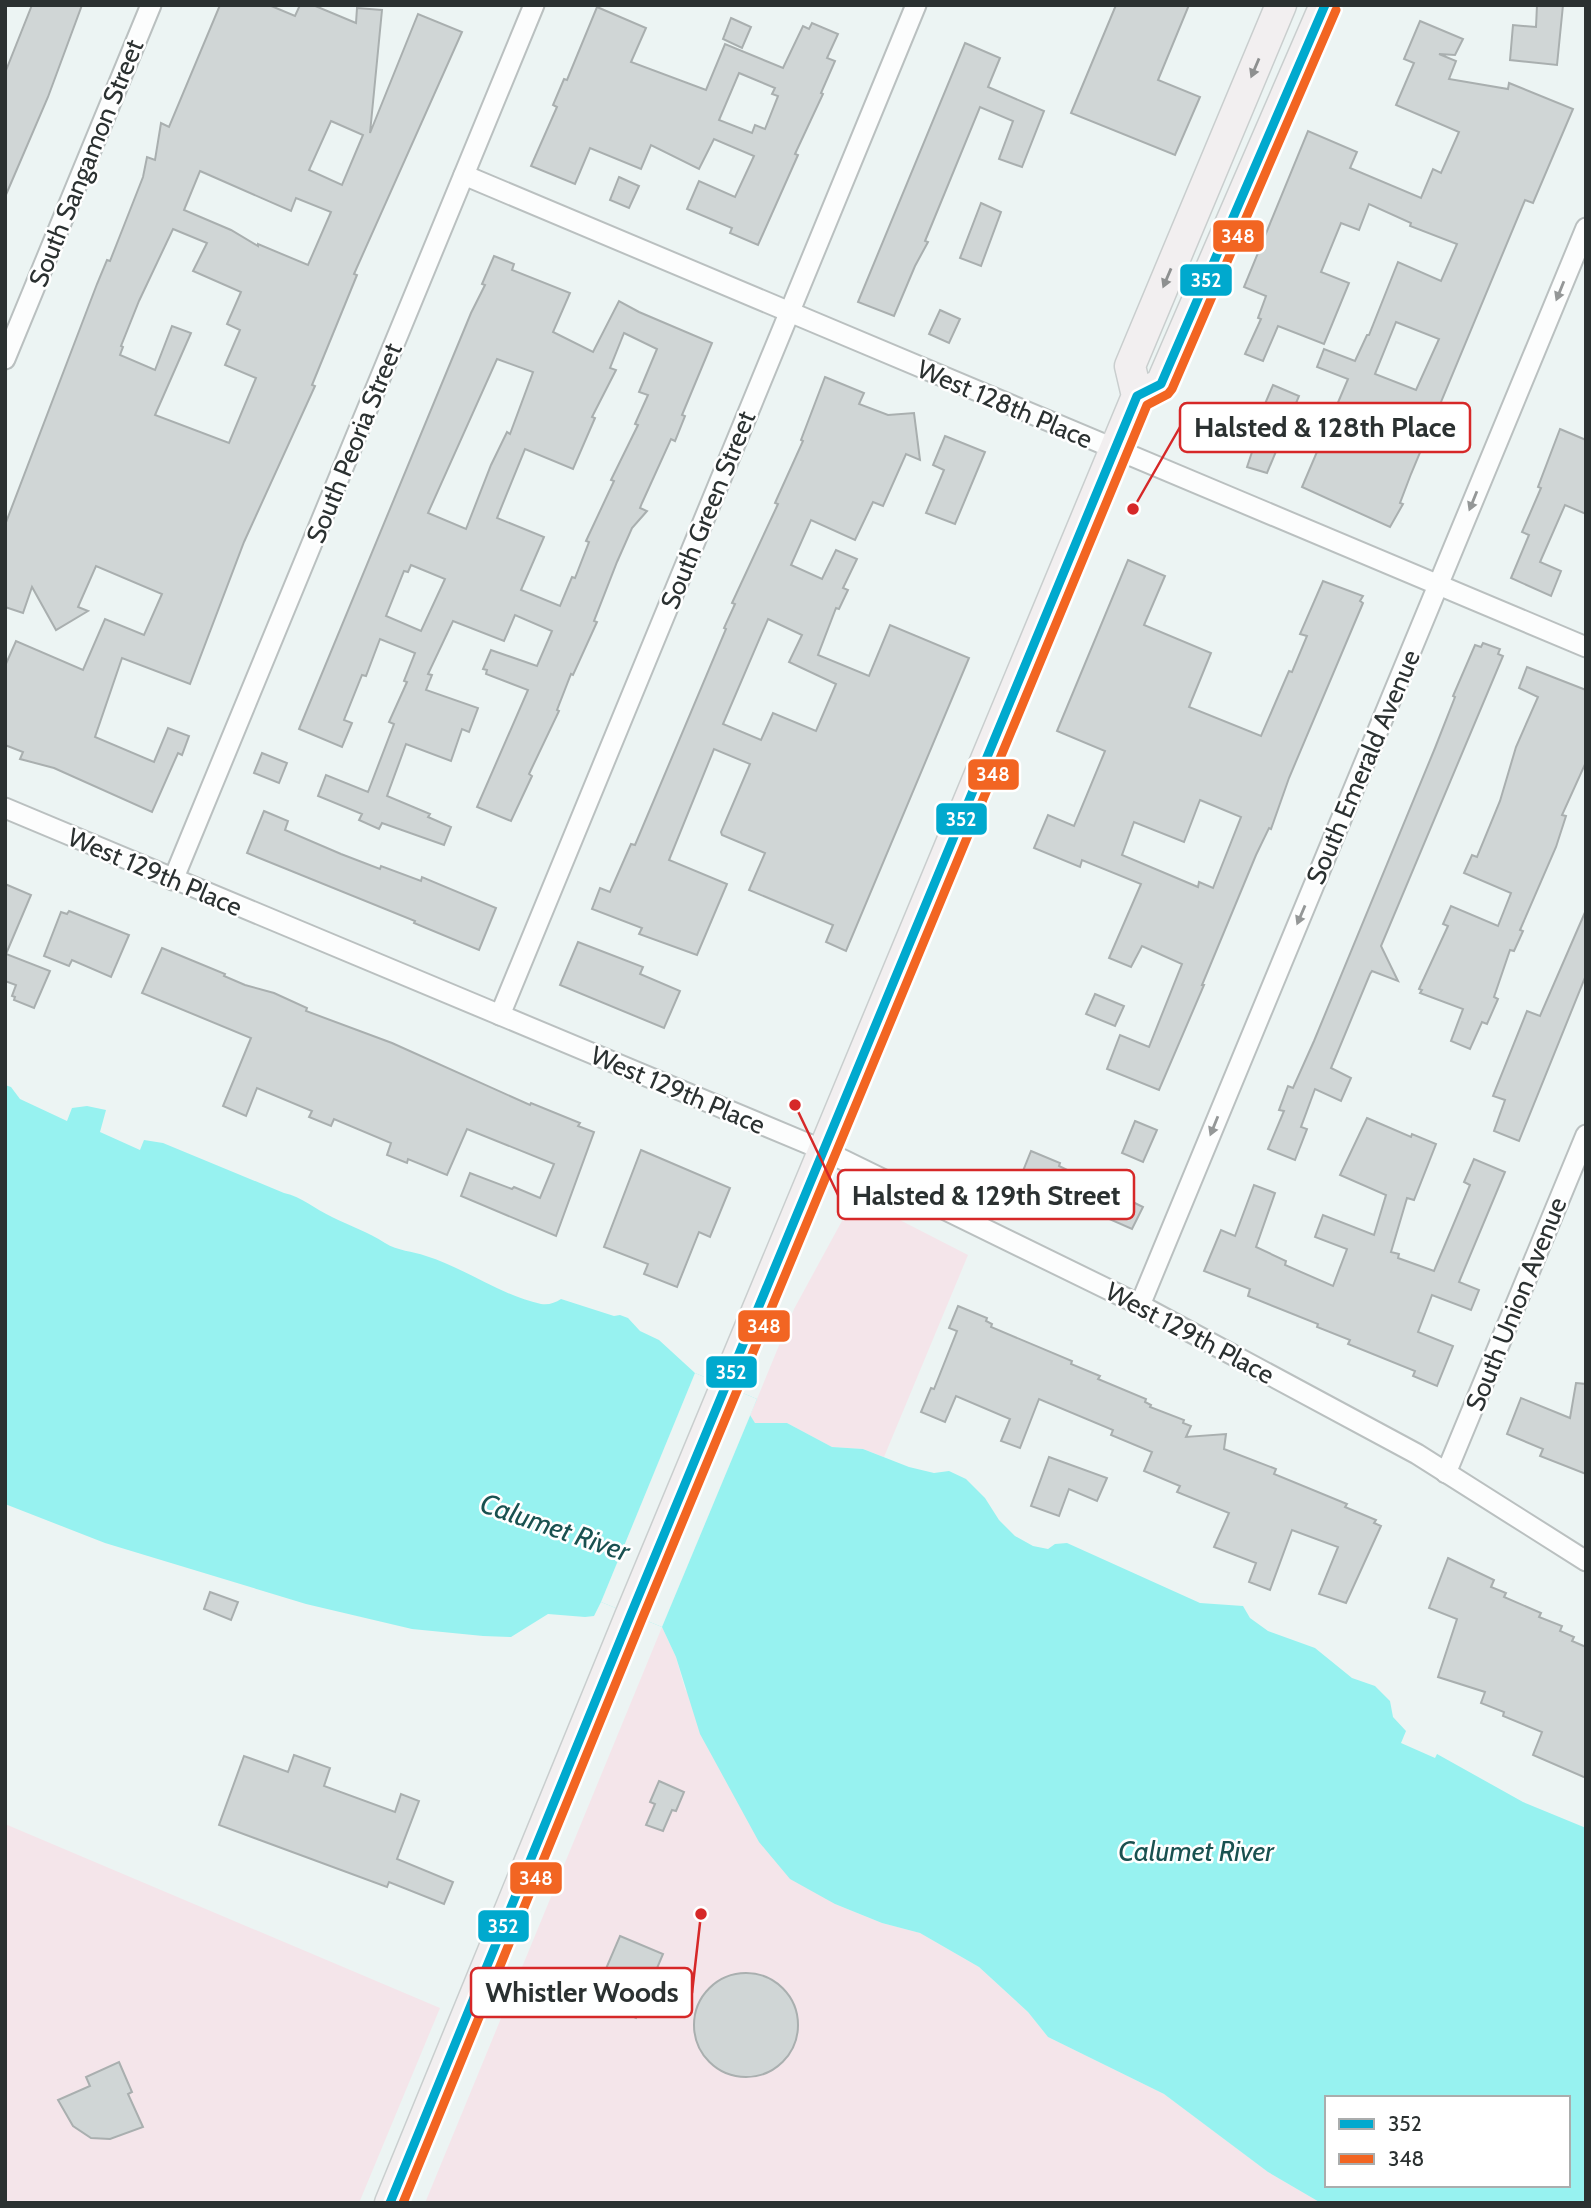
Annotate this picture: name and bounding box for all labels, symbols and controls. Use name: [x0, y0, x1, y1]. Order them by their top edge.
street label: South Sangamon Street: [22, 35, 150, 291]
one-way arrow: [1249, 58, 1260, 79]
line badge: 348: [1212, 219, 1265, 253]
text: 348: [1221, 225, 1255, 248]
line badge: 352: [1179, 263, 1233, 297]
one-way arrow: [1161, 268, 1173, 288]
text: 352: [1191, 269, 1221, 292]
one-way arrow: [1554, 281, 1565, 302]
street label: South Peoria Street: [299, 338, 409, 548]
street label: West 128th Place: [913, 353, 1097, 455]
callout: Halsted & 128th Place: [1180, 403, 1470, 452]
street label: South Green Street: [654, 406, 762, 614]
text: Halsted & 128th Place: [1194, 410, 1456, 444]
one-way arrow: [1467, 491, 1478, 512]
street label: South Emerald Avenue: [1299, 645, 1427, 889]
line badge: 348: [967, 758, 1020, 791]
text: 348: [976, 763, 1010, 786]
line badge: 352: [935, 802, 988, 836]
text: 352: [946, 808, 976, 831]
street label: West 129th Place: [63, 821, 247, 923]
one-way arrow: [1296, 905, 1307, 926]
street label: West 129th Place: [586, 1039, 770, 1141]
one-way arrow: [1208, 1115, 1219, 1136]
callout: Halsted & 129th Street: [838, 1170, 1134, 1219]
text: Halsted & 129th Street: [852, 1178, 1120, 1212]
street label: South Union Avenue: [1459, 1193, 1573, 1415]
street label: West 129th Place: [1100, 1275, 1280, 1391]
line badge: 348: [737, 1309, 791, 1343]
text: 348: [747, 1315, 781, 1338]
line badge: 352: [705, 1355, 758, 1389]
text: 352: [716, 1361, 746, 1384]
water label: Calumet River: [476, 1486, 635, 1569]
water label: Calumet River: [1118, 1834, 1275, 1868]
line badge: 348: [509, 1861, 563, 1895]
text: 348: [519, 1867, 553, 1890]
line badge: 352: [477, 1909, 530, 1943]
text: 352: [488, 1915, 518, 1938]
callout: Whistler Woods: [471, 1968, 692, 2017]
text: Whistler Woods: [485, 1975, 679, 2009]
legend: [1325, 2096, 1570, 2187]
text: 352: [1388, 2111, 1422, 2136]
text: 348: [1388, 2146, 1424, 2171]

